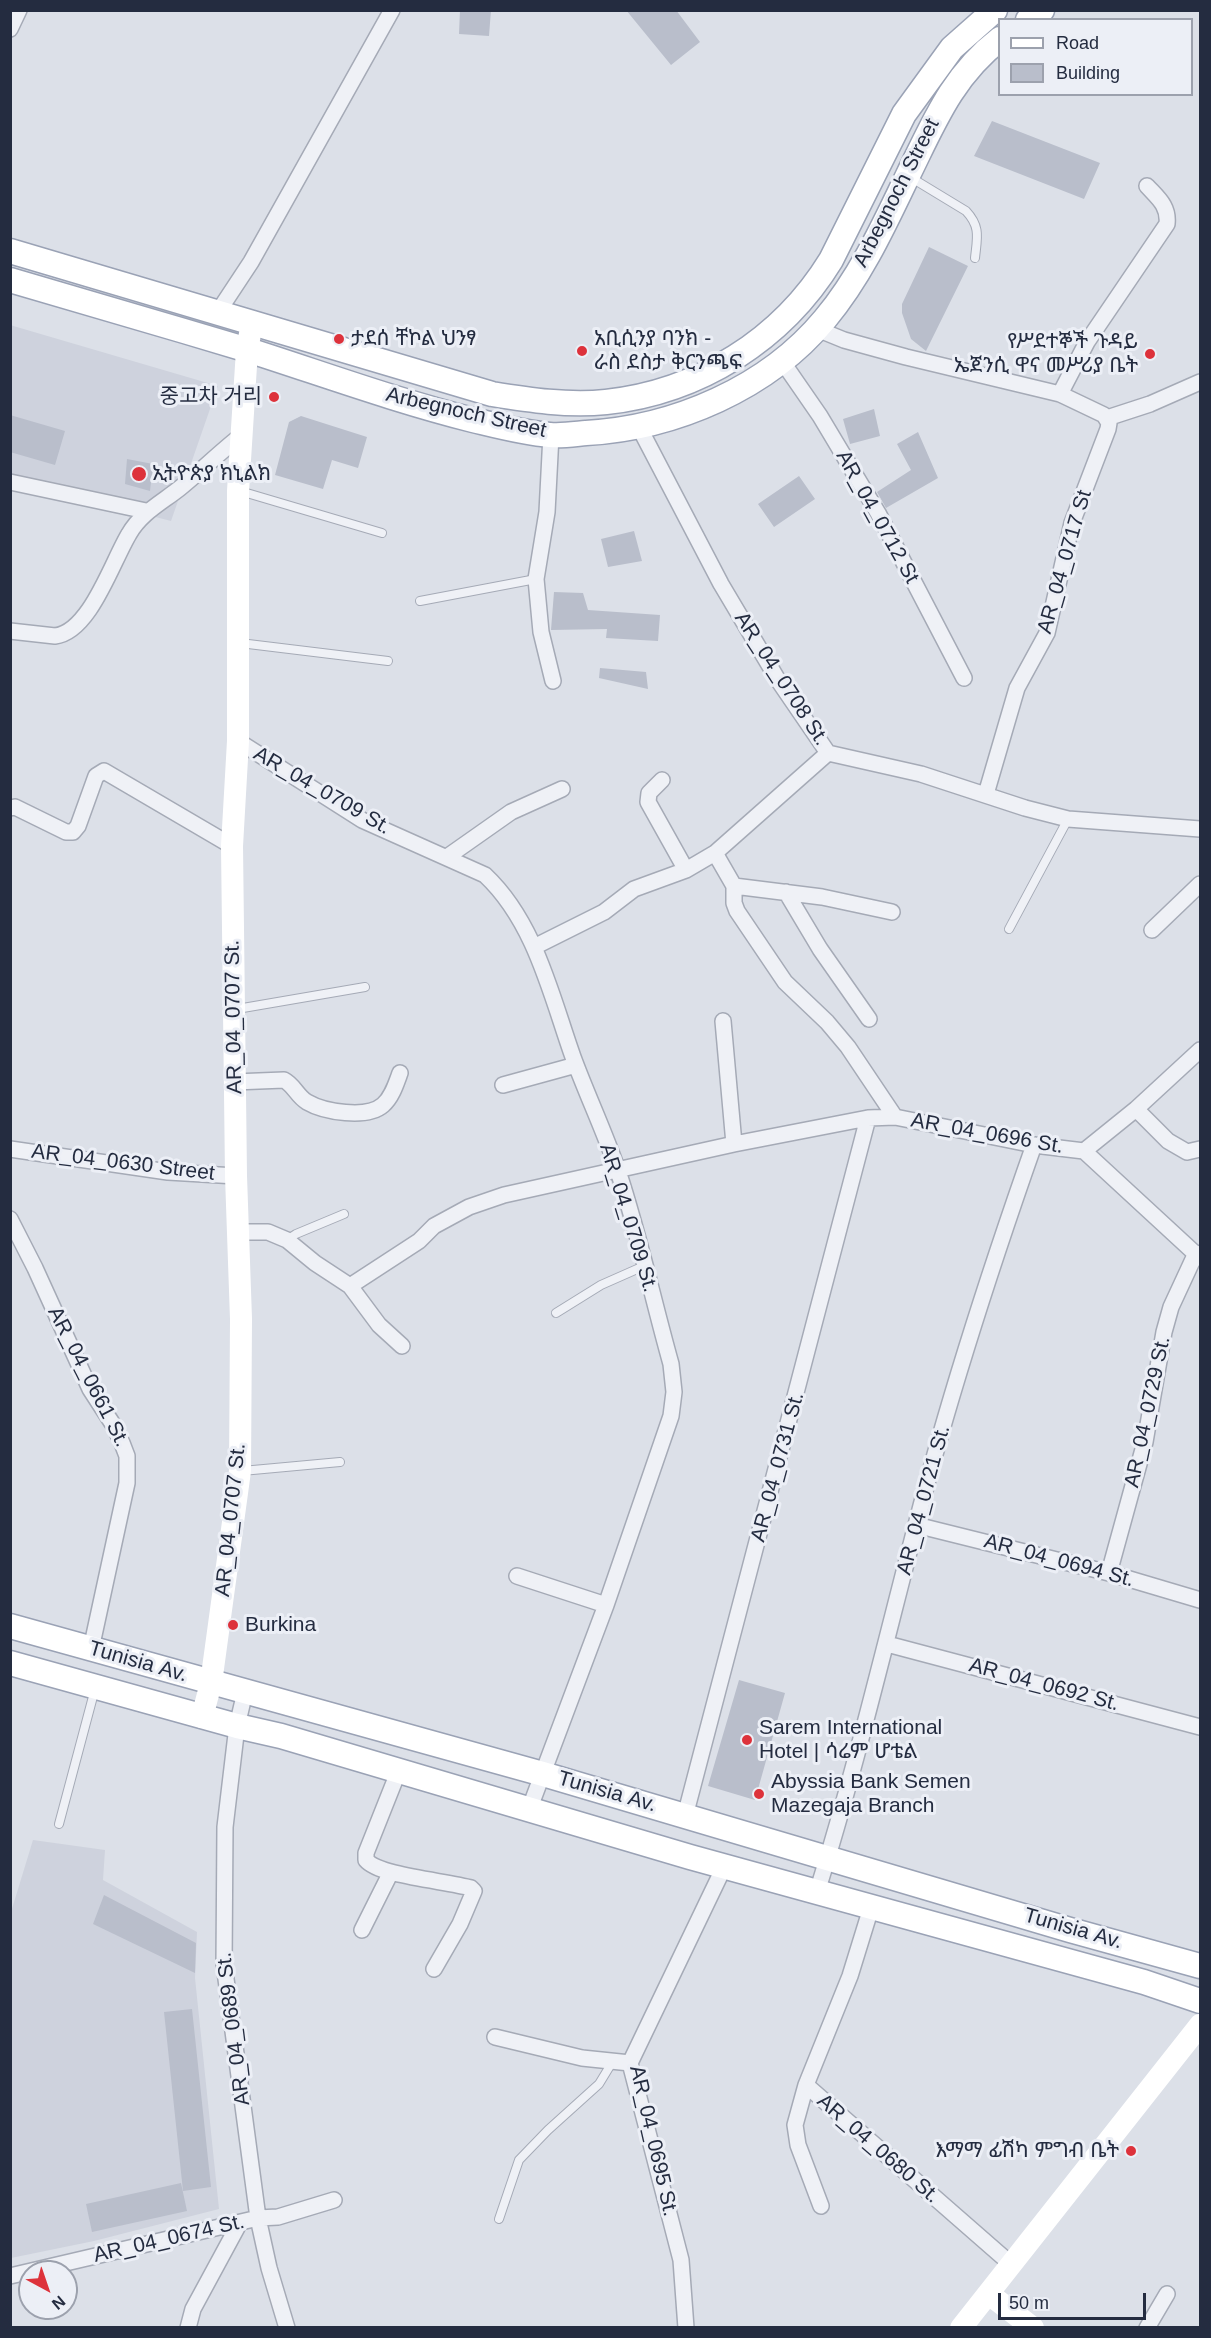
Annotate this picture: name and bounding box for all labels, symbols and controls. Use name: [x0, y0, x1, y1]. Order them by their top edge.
legend: [998, 18, 1193, 96]
text: Road: [1056, 33, 1099, 53]
text: Building: [1056, 63, 1120, 83]
street label: Arbegnoch Street: [849, 114, 945, 272]
place label: ታደሰ ቸኮል ህንፃ: [351, 326, 476, 352]
place label: አቢሲንያ ባንክ - ራስ ደስታ ቅርንጫፍ: [594, 326, 742, 376]
place label: የሥደተኞች ጉዳይ ኤጀንሲ ዋና መሥሪያ ቤት: [954, 329, 1138, 379]
marker: ታደሰ ቸኮል ህንፃ: [332, 332, 346, 346]
marker: አቢሲንያ ባንክ - ራስ ደስታ ቅርንጫፍ: [575, 344, 589, 358]
marker: የሥደተኞች ጉዳይ ኤጀንሲ ዋና መሥሪያ ቤት: [1143, 347, 1157, 361]
street label: Arbegnoch Street: [384, 382, 548, 444]
place label: 중고차 거리: [160, 384, 262, 410]
marker: 중고차 거리: [267, 390, 281, 404]
street label: AR_04_0712 St: [830, 446, 924, 588]
place label: ኢትዮጵያ ክኒልክ: [152, 461, 271, 487]
marker: ኢትዮጵያ ክኒልክ: [130, 465, 148, 483]
street label: AR_04_0717 St: [1032, 487, 1098, 637]
street label: AR_04_0708 St.: [728, 608, 834, 750]
street label: AR_04_0709 St.: [249, 742, 395, 840]
street label: AR_04_0707 St.: [220, 940, 248, 1094]
street label: AR_04_0696 St.: [909, 1108, 1065, 1160]
street label: AR_04_0630 Street: [30, 1139, 216, 1187]
street label: AR_04_0709 St.: [593, 1141, 663, 1295]
street label: AR_04_0661 St.: [42, 1303, 134, 1451]
street label: AR_04_0729 St.: [1120, 1334, 1176, 1490]
street label: AR_04_0731 St.: [746, 1389, 810, 1545]
street label: AR_04_0721 St.: [892, 1422, 956, 1578]
street label: AR_04_0707 St.: [210, 1442, 252, 1598]
street label: AR_04_0694 St.: [981, 1529, 1137, 1593]
place label: Burkina: [245, 1612, 316, 1638]
marker: Burkina: [226, 1618, 240, 1632]
street label: Tunisia Av.: [86, 1636, 190, 1688]
street label: AR_04_0692 St.: [966, 1653, 1122, 1717]
place label: Sarem International Hotel | ሳሬም ሆቴል: [759, 1715, 942, 1765]
marker: Sarem International Hotel | ሳሬም ሆቴል: [740, 1733, 754, 1747]
street label: Tunisia Av.: [555, 1766, 659, 1818]
place label: Abyssia Bank Semen Mazegaja Branch: [771, 1769, 971, 1819]
marker: Abyssia Bank Semen Mazegaja Branch: [752, 1787, 766, 1801]
street label: Tunisia Av.: [1021, 1903, 1125, 1955]
street label: AR_04_0689 St.: [212, 1951, 256, 2107]
street label: AR_04_0695 St.: [623, 2063, 683, 2219]
street label: AR_04_0680 St.: [812, 2089, 944, 2209]
place label: እማማ ፊሽካ ምግብ ቤት: [935, 2138, 1119, 2164]
marker: እማማ ፊሽካ ምግብ ቤት: [1124, 2144, 1138, 2158]
street label: AR_04_0674 St.: [91, 2209, 247, 2269]
north arrow: [18, 2260, 78, 2320]
scale bar: [1001, 2281, 1150, 2319]
text: N: [49, 2292, 68, 2313]
text: 50 m: [1009, 2293, 1049, 2313]

